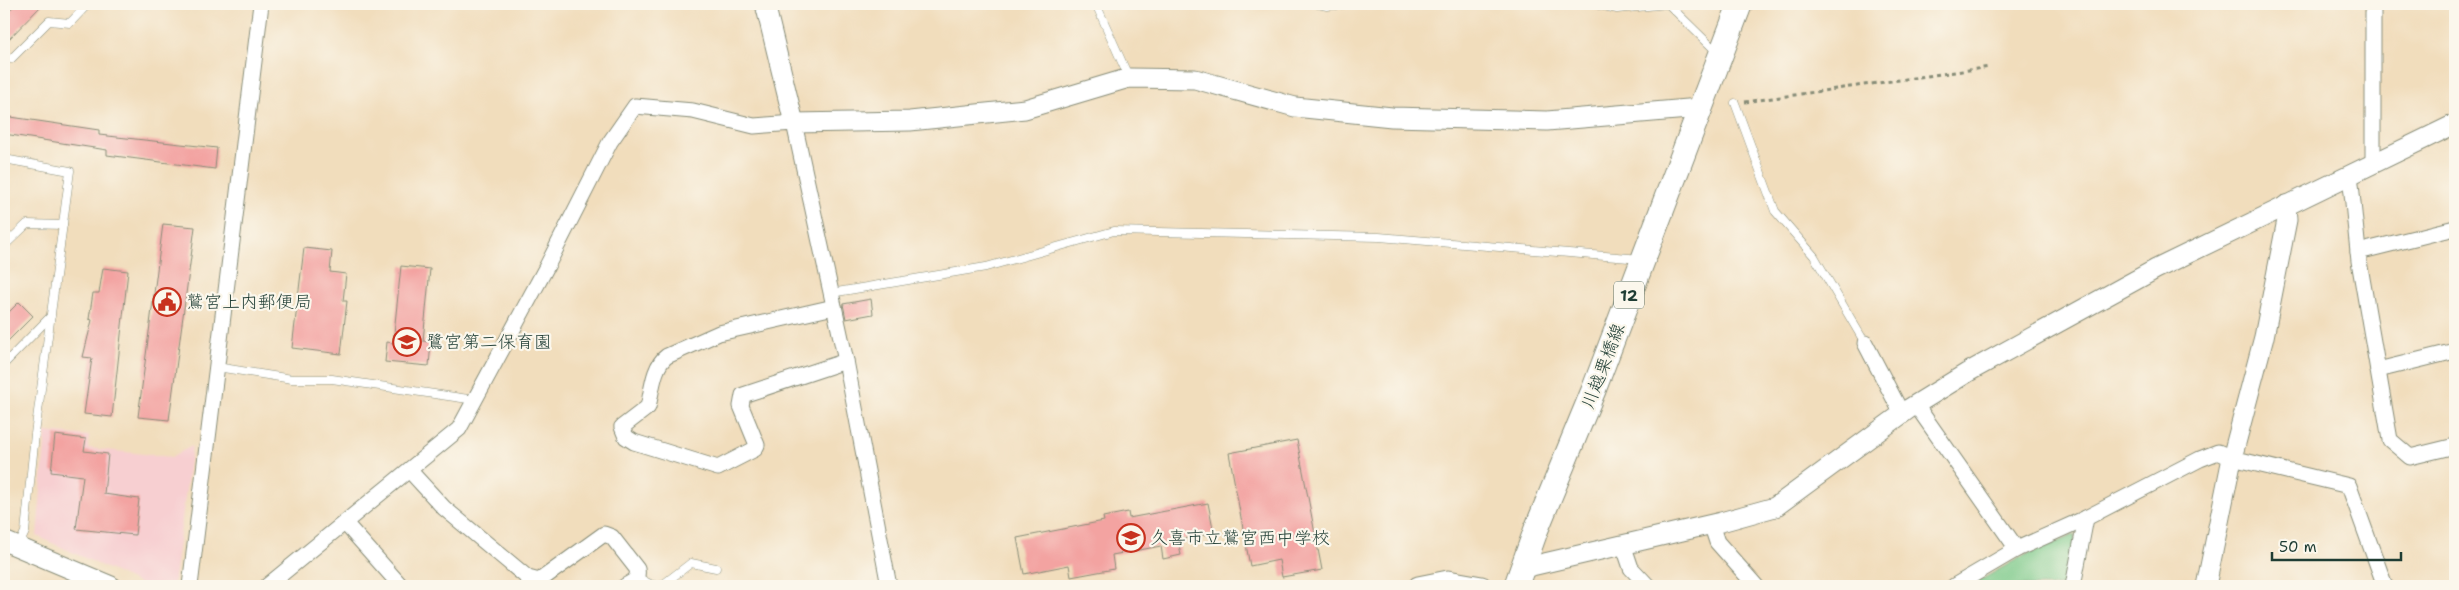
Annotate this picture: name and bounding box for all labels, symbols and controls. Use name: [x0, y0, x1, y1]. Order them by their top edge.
road number: 12: [1614, 282, 1644, 308]
public building icon: 鷲宮上内郵便局: [152, 287, 182, 317]
place label: 鷲宮上内郵便局: [186, 290, 312, 314]
street label: 川越栗橋線: [1576, 320, 1630, 412]
school or university icon: 鷺宮第二保育園: [392, 327, 422, 357]
place label: 鷺宮第二保育園: [426, 330, 552, 354]
school or university icon: 久喜市立鷲宮西中学校: [1116, 523, 1146, 553]
place label: 久喜市立鷲宮西中学校: [1150, 526, 1330, 550]
scale bar: [2272, 530, 2400, 562]
text: 50 m: [2279, 537, 2317, 557]

